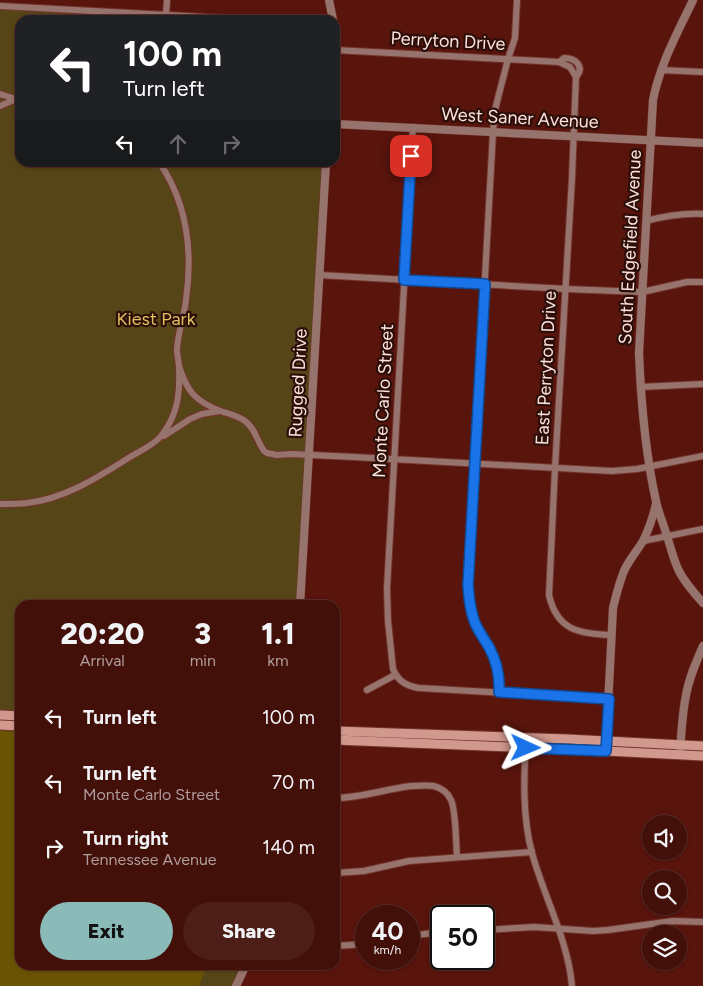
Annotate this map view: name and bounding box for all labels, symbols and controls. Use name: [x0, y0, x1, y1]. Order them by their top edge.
street label: Perryton Drive: [390, 27, 506, 55]
text: 100 m: [123, 33, 222, 75]
icon: left: [40, 35, 105, 100]
text: Turn left: [123, 75, 205, 102]
street label: West Saner Avenue: [441, 103, 599, 133]
icon: left: [111, 130, 139, 158]
icon: ahead: [164, 130, 192, 158]
icon: right: [217, 130, 245, 158]
pin: [390, 135, 432, 177]
icon: arrive: [397, 142, 425, 170]
street label: South Edgefield Avenue: [614, 149, 646, 345]
street label: East Perryton Drive: [531, 290, 561, 446]
park label: Kiest Park: [117, 308, 196, 330]
street label: Monte Carlo Street: [368, 323, 398, 479]
street label: Rugged Drive: [284, 328, 312, 438]
text: 20:20: [60, 615, 144, 652]
text: 3: [194, 615, 211, 652]
text: 1.1: [261, 615, 295, 652]
text: Arrival: [80, 651, 125, 670]
text: min: [190, 651, 216, 670]
text: km: [267, 651, 289, 670]
icon: left: [40, 704, 68, 732]
text: Turn left: [83, 706, 157, 729]
text: 100 m: [262, 706, 315, 729]
position arrow: [499, 721, 551, 773]
text: Turn left: [83, 762, 157, 785]
icon: left: [40, 769, 68, 797]
text: 70 m: [272, 771, 315, 794]
text: Monte Carlo Street: [83, 785, 220, 804]
map controls: [642, 815, 687, 970]
button: sound: [642, 815, 687, 860]
text: Turn right: [83, 827, 169, 850]
icon: right: [40, 834, 68, 862]
text: 140 m: [262, 836, 315, 859]
text: Tennessee Avenue: [83, 850, 217, 869]
button: search: [642, 870, 687, 915]
button: Exit: [40, 902, 173, 960]
button: Share: [183, 902, 315, 960]
speed limit sign: 50: [430, 905, 495, 970]
text: 40: [371, 916, 404, 946]
button: layers: [642, 925, 687, 970]
text: km/h: [374, 943, 401, 957]

